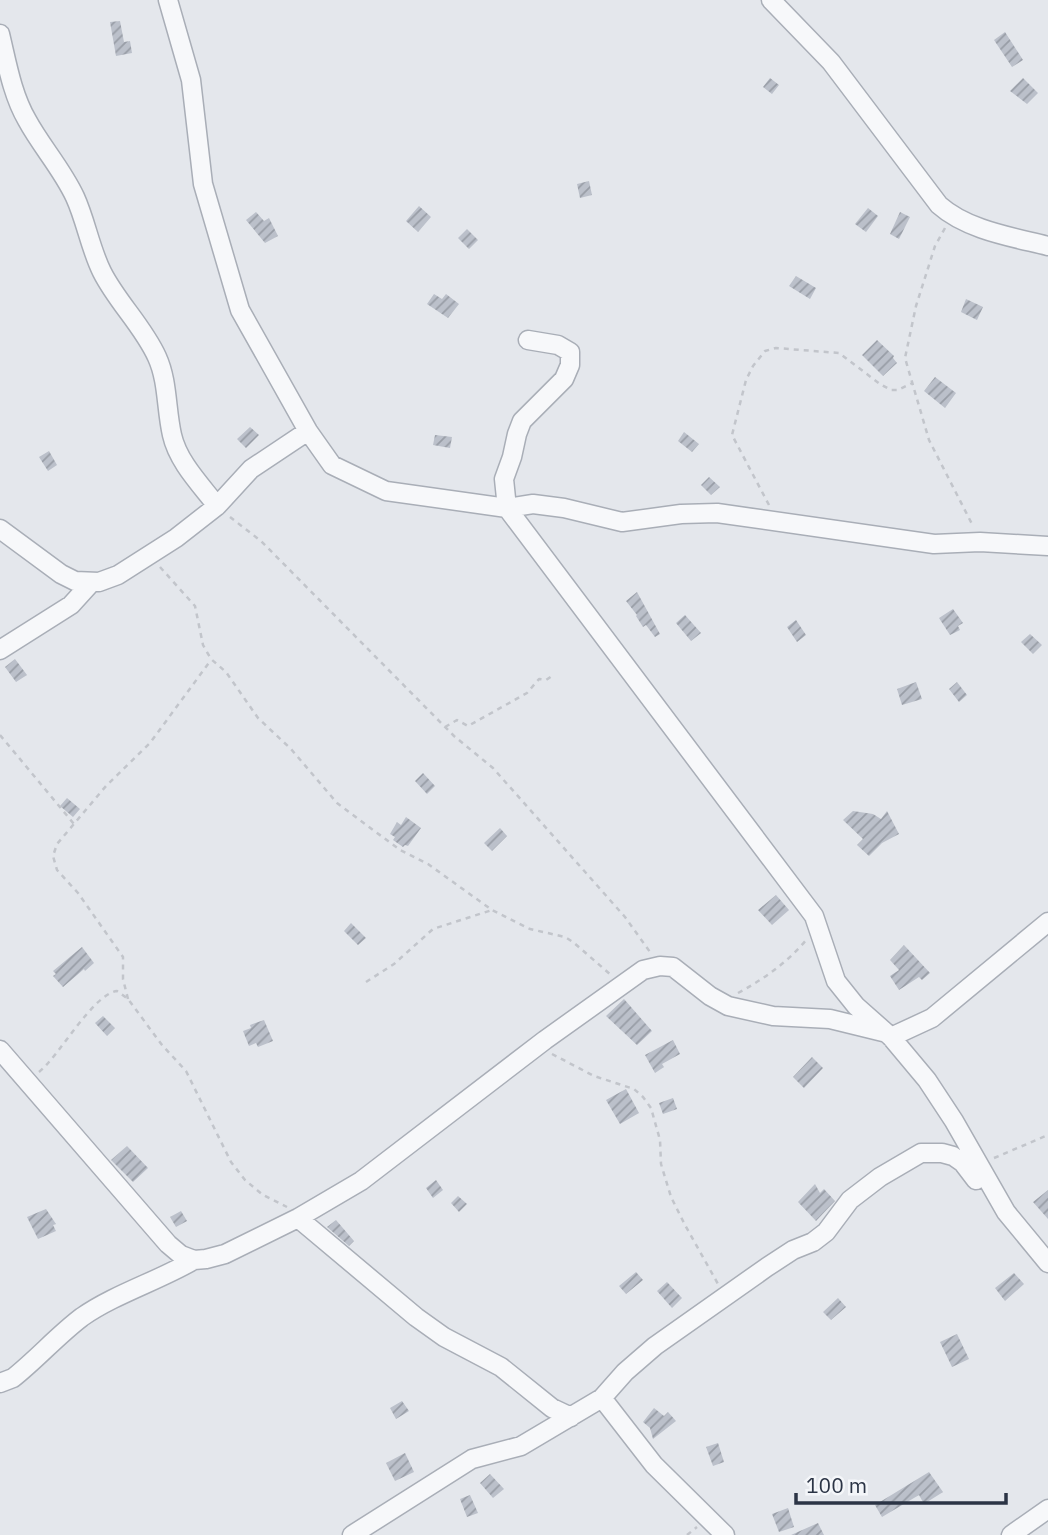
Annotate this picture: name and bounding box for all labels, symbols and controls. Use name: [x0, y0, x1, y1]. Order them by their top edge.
scale bar: [796, 1462, 1006, 1506]
text: 100 m: [806, 1471, 867, 1499]

